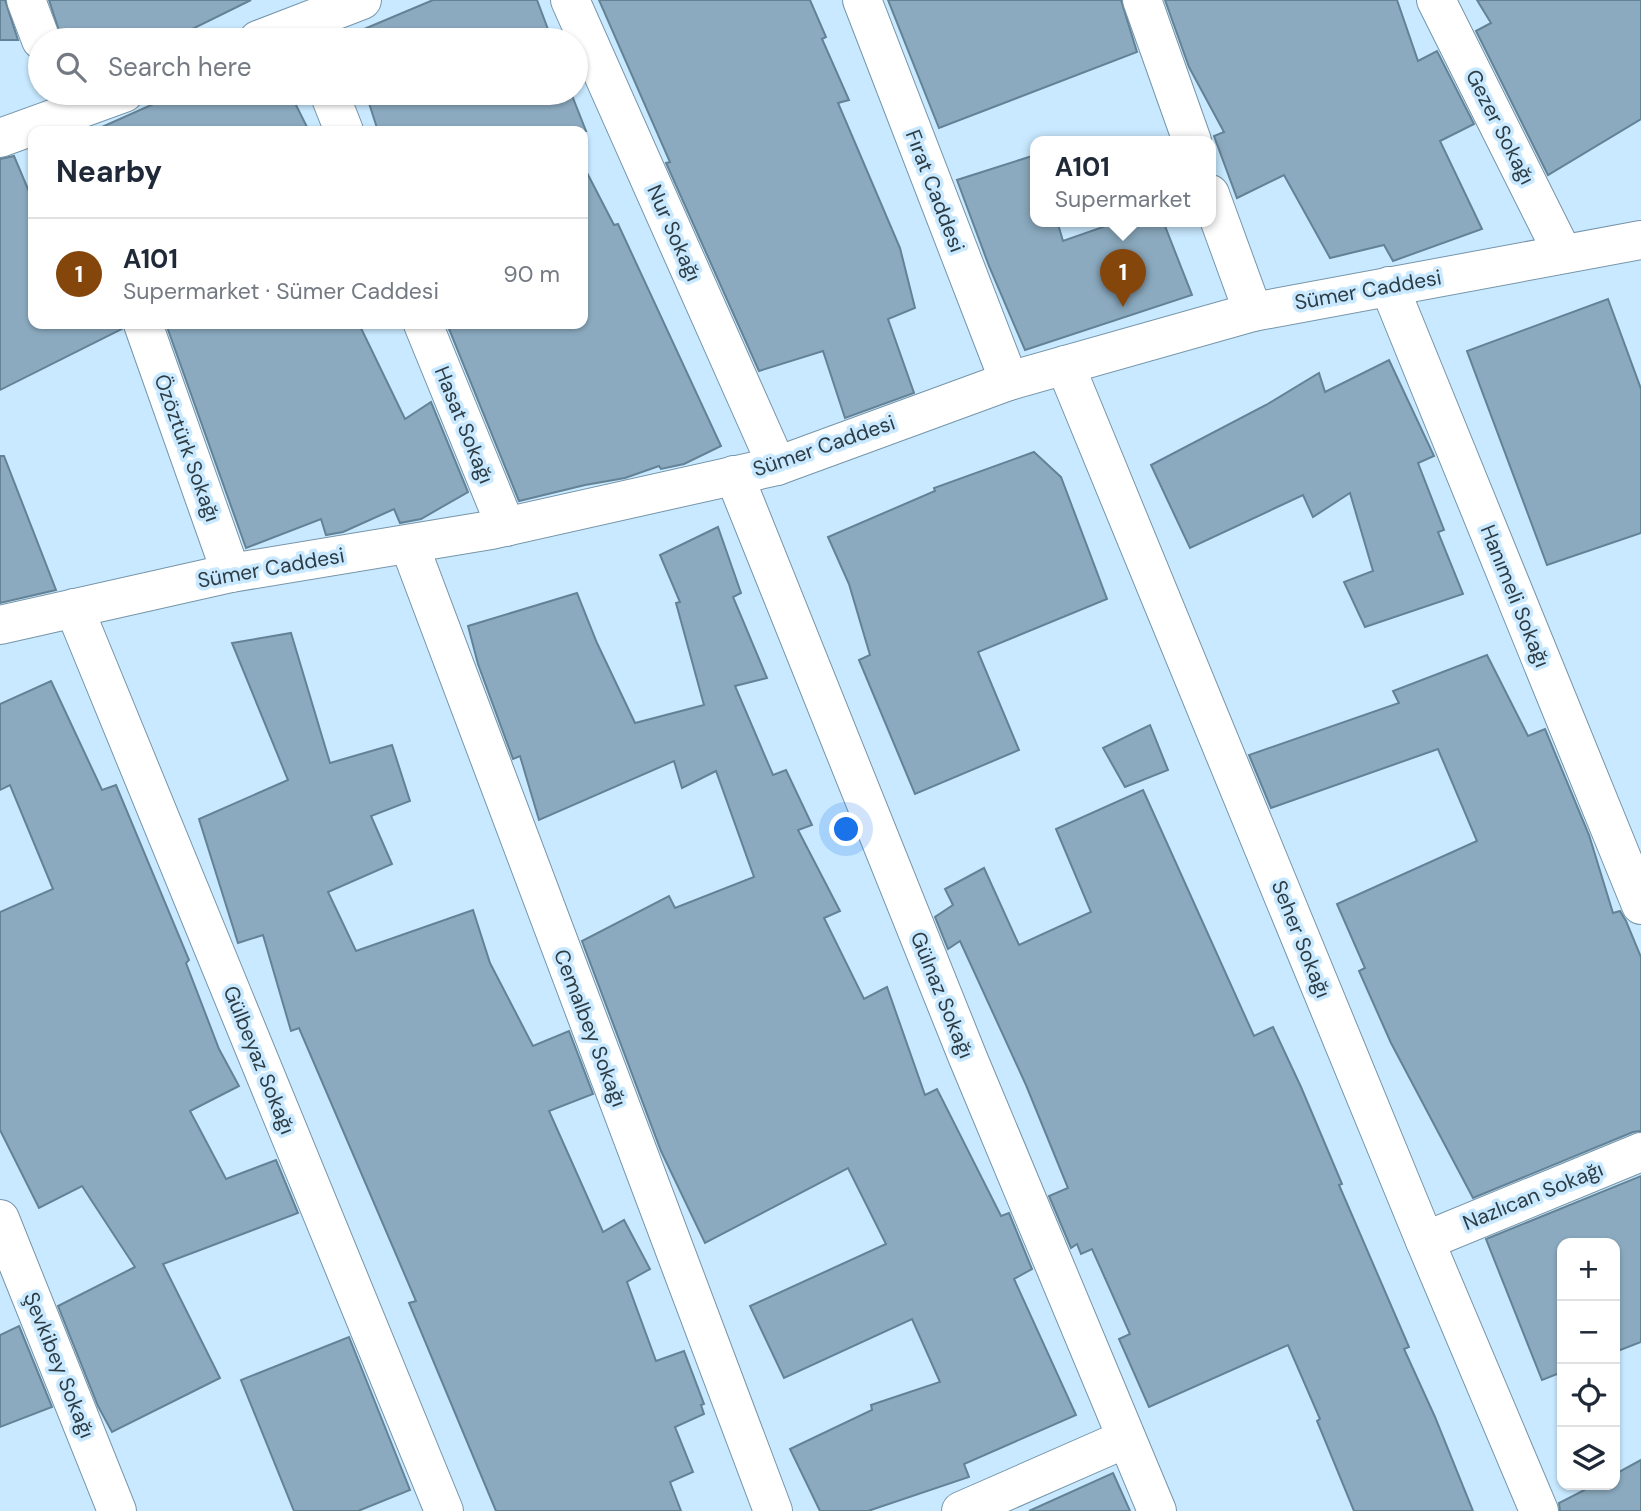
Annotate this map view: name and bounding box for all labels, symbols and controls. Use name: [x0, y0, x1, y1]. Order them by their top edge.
search box: [28, 28, 588, 105]
icon: search: [52, 48, 90, 86]
text: Search here: [108, 50, 251, 84]
street label: Gezer Sokağı: [1459, 65, 1541, 189]
street label: Fırat Caddesi: [899, 126, 971, 256]
popup: [1030, 136, 1216, 227]
text: A101: [1055, 150, 1110, 184]
text: Nearby: [56, 152, 162, 191]
street label: Nur Sokağı: [640, 180, 708, 286]
text: Supermarket: [1055, 184, 1191, 214]
text: A101: [123, 242, 178, 276]
pin: 1: [1100, 249, 1146, 307]
text: 1: [75, 259, 83, 289]
text: 90 m: [503, 259, 560, 289]
street label: Sümer Caddesi: [1292, 263, 1444, 317]
text: Supermarket · Sümer Caddesi: [123, 276, 439, 306]
street label: Hasat Sokağı: [428, 362, 500, 488]
street label: Özöztürk Sokağı: [147, 370, 227, 526]
street label: Sümer Caddesi: [749, 409, 899, 483]
street label: Hanımeli Sokağı: [1474, 521, 1556, 671]
street label: Sümer Caddesi: [195, 541, 347, 595]
your location: [829, 812, 863, 846]
street label: Seher Sokağı: [1265, 876, 1337, 1002]
street label: Gülnaz Sokağı: [904, 928, 980, 1062]
street label: Cemalbey Sokağı: [547, 945, 633, 1111]
street label: Gülbeyaz Sokağı: [216, 982, 302, 1138]
street label: Nazlıcan Sokağı: [1459, 1155, 1607, 1237]
map controls: [1557, 1238, 1620, 1490]
button: +: [1557, 1238, 1620, 1301]
street label: Şevkibey Sokağı: [17, 1288, 101, 1442]
button: −: [1557, 1301, 1620, 1364]
button: locate: [1557, 1364, 1620, 1427]
button: layers: [1557, 1427, 1620, 1490]

